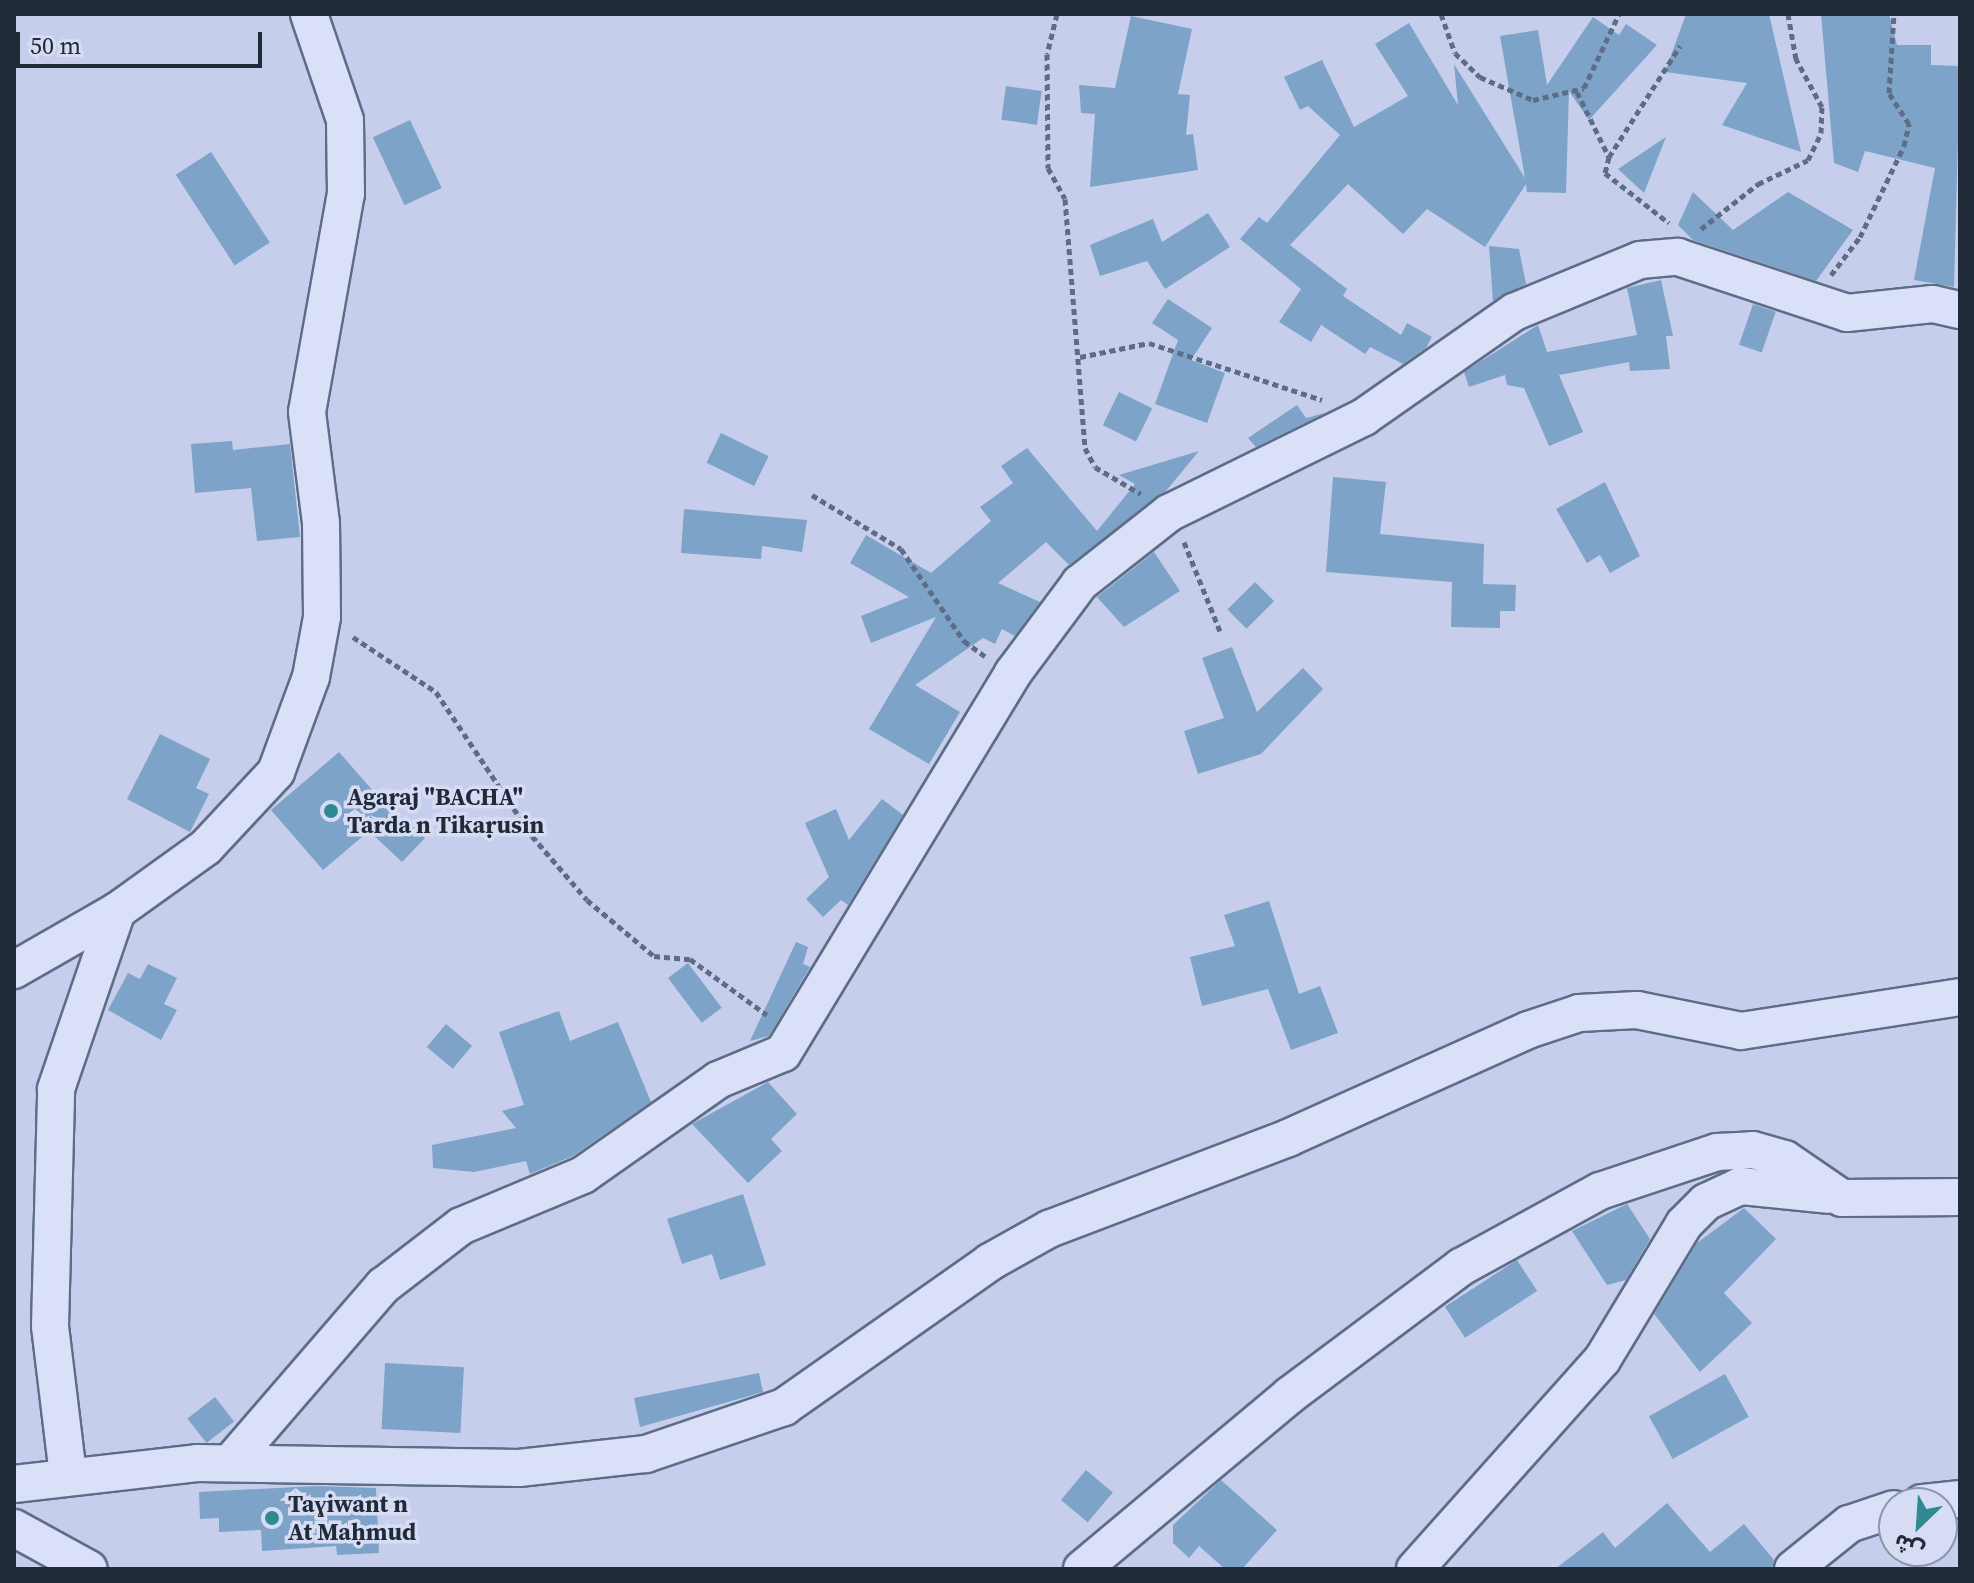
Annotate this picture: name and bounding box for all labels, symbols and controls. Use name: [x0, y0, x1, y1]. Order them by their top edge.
scale bar: [20, 16, 266, 66]
text: 50 m: [30, 29, 81, 62]
place label: Agaṛaj "BACHA" Tarda n Tikaṛusin: [347, 783, 544, 839]
marker: Agaṛaj "BACHA" Tarda n Tikaṛusin: [322, 802, 340, 820]
north arrow: [1878, 1487, 1958, 1567]
place label: Taɣiwant n At Maḥmud: [288, 1490, 416, 1546]
marker: Taɣiwant n At Maḥmud: [263, 1509, 281, 1527]
text: ش: [1889, 1527, 1929, 1567]

